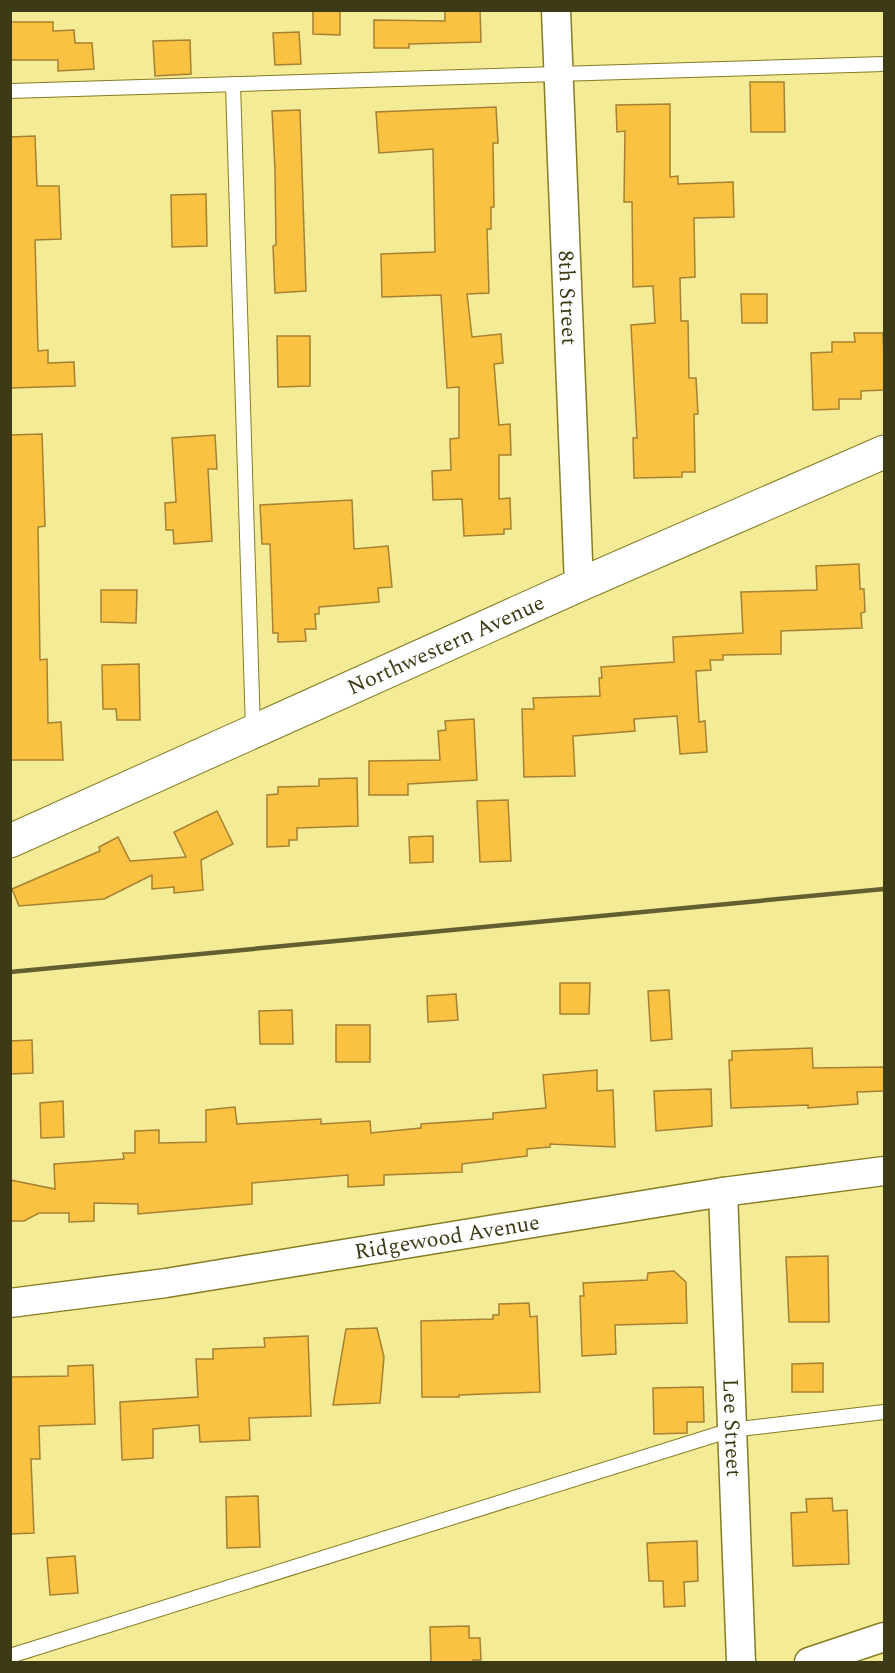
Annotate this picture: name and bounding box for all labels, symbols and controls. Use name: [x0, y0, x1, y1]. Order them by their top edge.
street label: 8th Street: [549, 250, 586, 346]
street label: Northwestern Avenue: [342, 586, 550, 704]
street label: Ridgewood Avenue: [352, 1206, 542, 1268]
street label: Lee Street: [714, 1378, 750, 1478]

